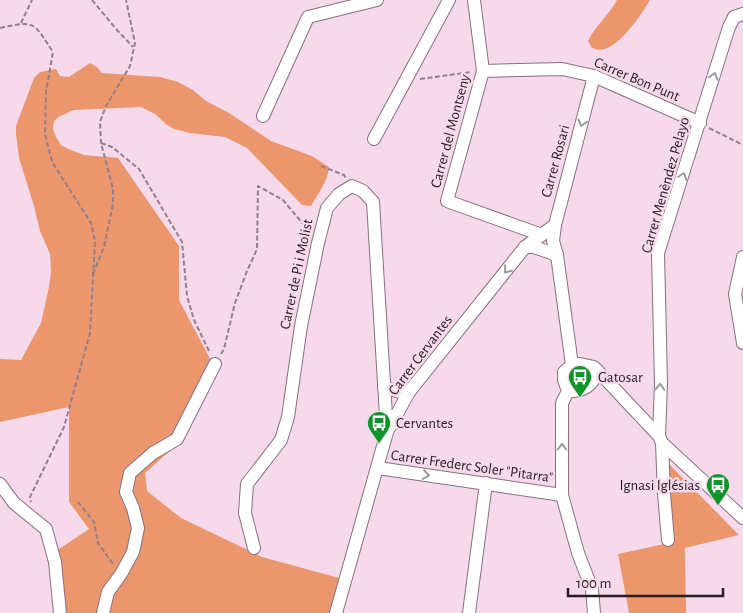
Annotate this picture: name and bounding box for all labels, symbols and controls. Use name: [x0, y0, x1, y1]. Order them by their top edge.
street label: Carrer Bon Punt: [592, 55, 682, 104]
street label: Carrer del Montseny: [428, 72, 473, 190]
one-way arrow: [708, 73, 718, 81]
street label: Carrer Menèndez Pelayo: [639, 115, 692, 255]
one-way arrow: [577, 119, 587, 127]
street label: Carrer Rosari: [539, 123, 572, 199]
one-way arrow: [677, 172, 687, 181]
street label: Carrer de Pi i Molist: [277, 217, 316, 331]
one-way arrow: [505, 264, 513, 273]
street label: Carrer Cervantes: [386, 313, 455, 398]
bus stop icon: Gatosar: [567, 364, 593, 398]
place label: Gatosar: [598, 370, 643, 385]
one-way arrow: [655, 383, 666, 391]
bus stop icon: Cervantes: [366, 410, 392, 444]
place label: Cervantes: [396, 416, 453, 431]
one-way arrow: [557, 442, 567, 450]
street label: Carrer Frederc Soler "Pitarra": [390, 448, 554, 485]
one-way arrow: [422, 469, 430, 480]
bus stop icon: Ignasi Iglésias: [705, 472, 731, 506]
place label: Ignasi Iglésias: [619, 478, 700, 493]
scale bar: [568, 566, 723, 598]
text: 100 m: [576, 576, 611, 591]

